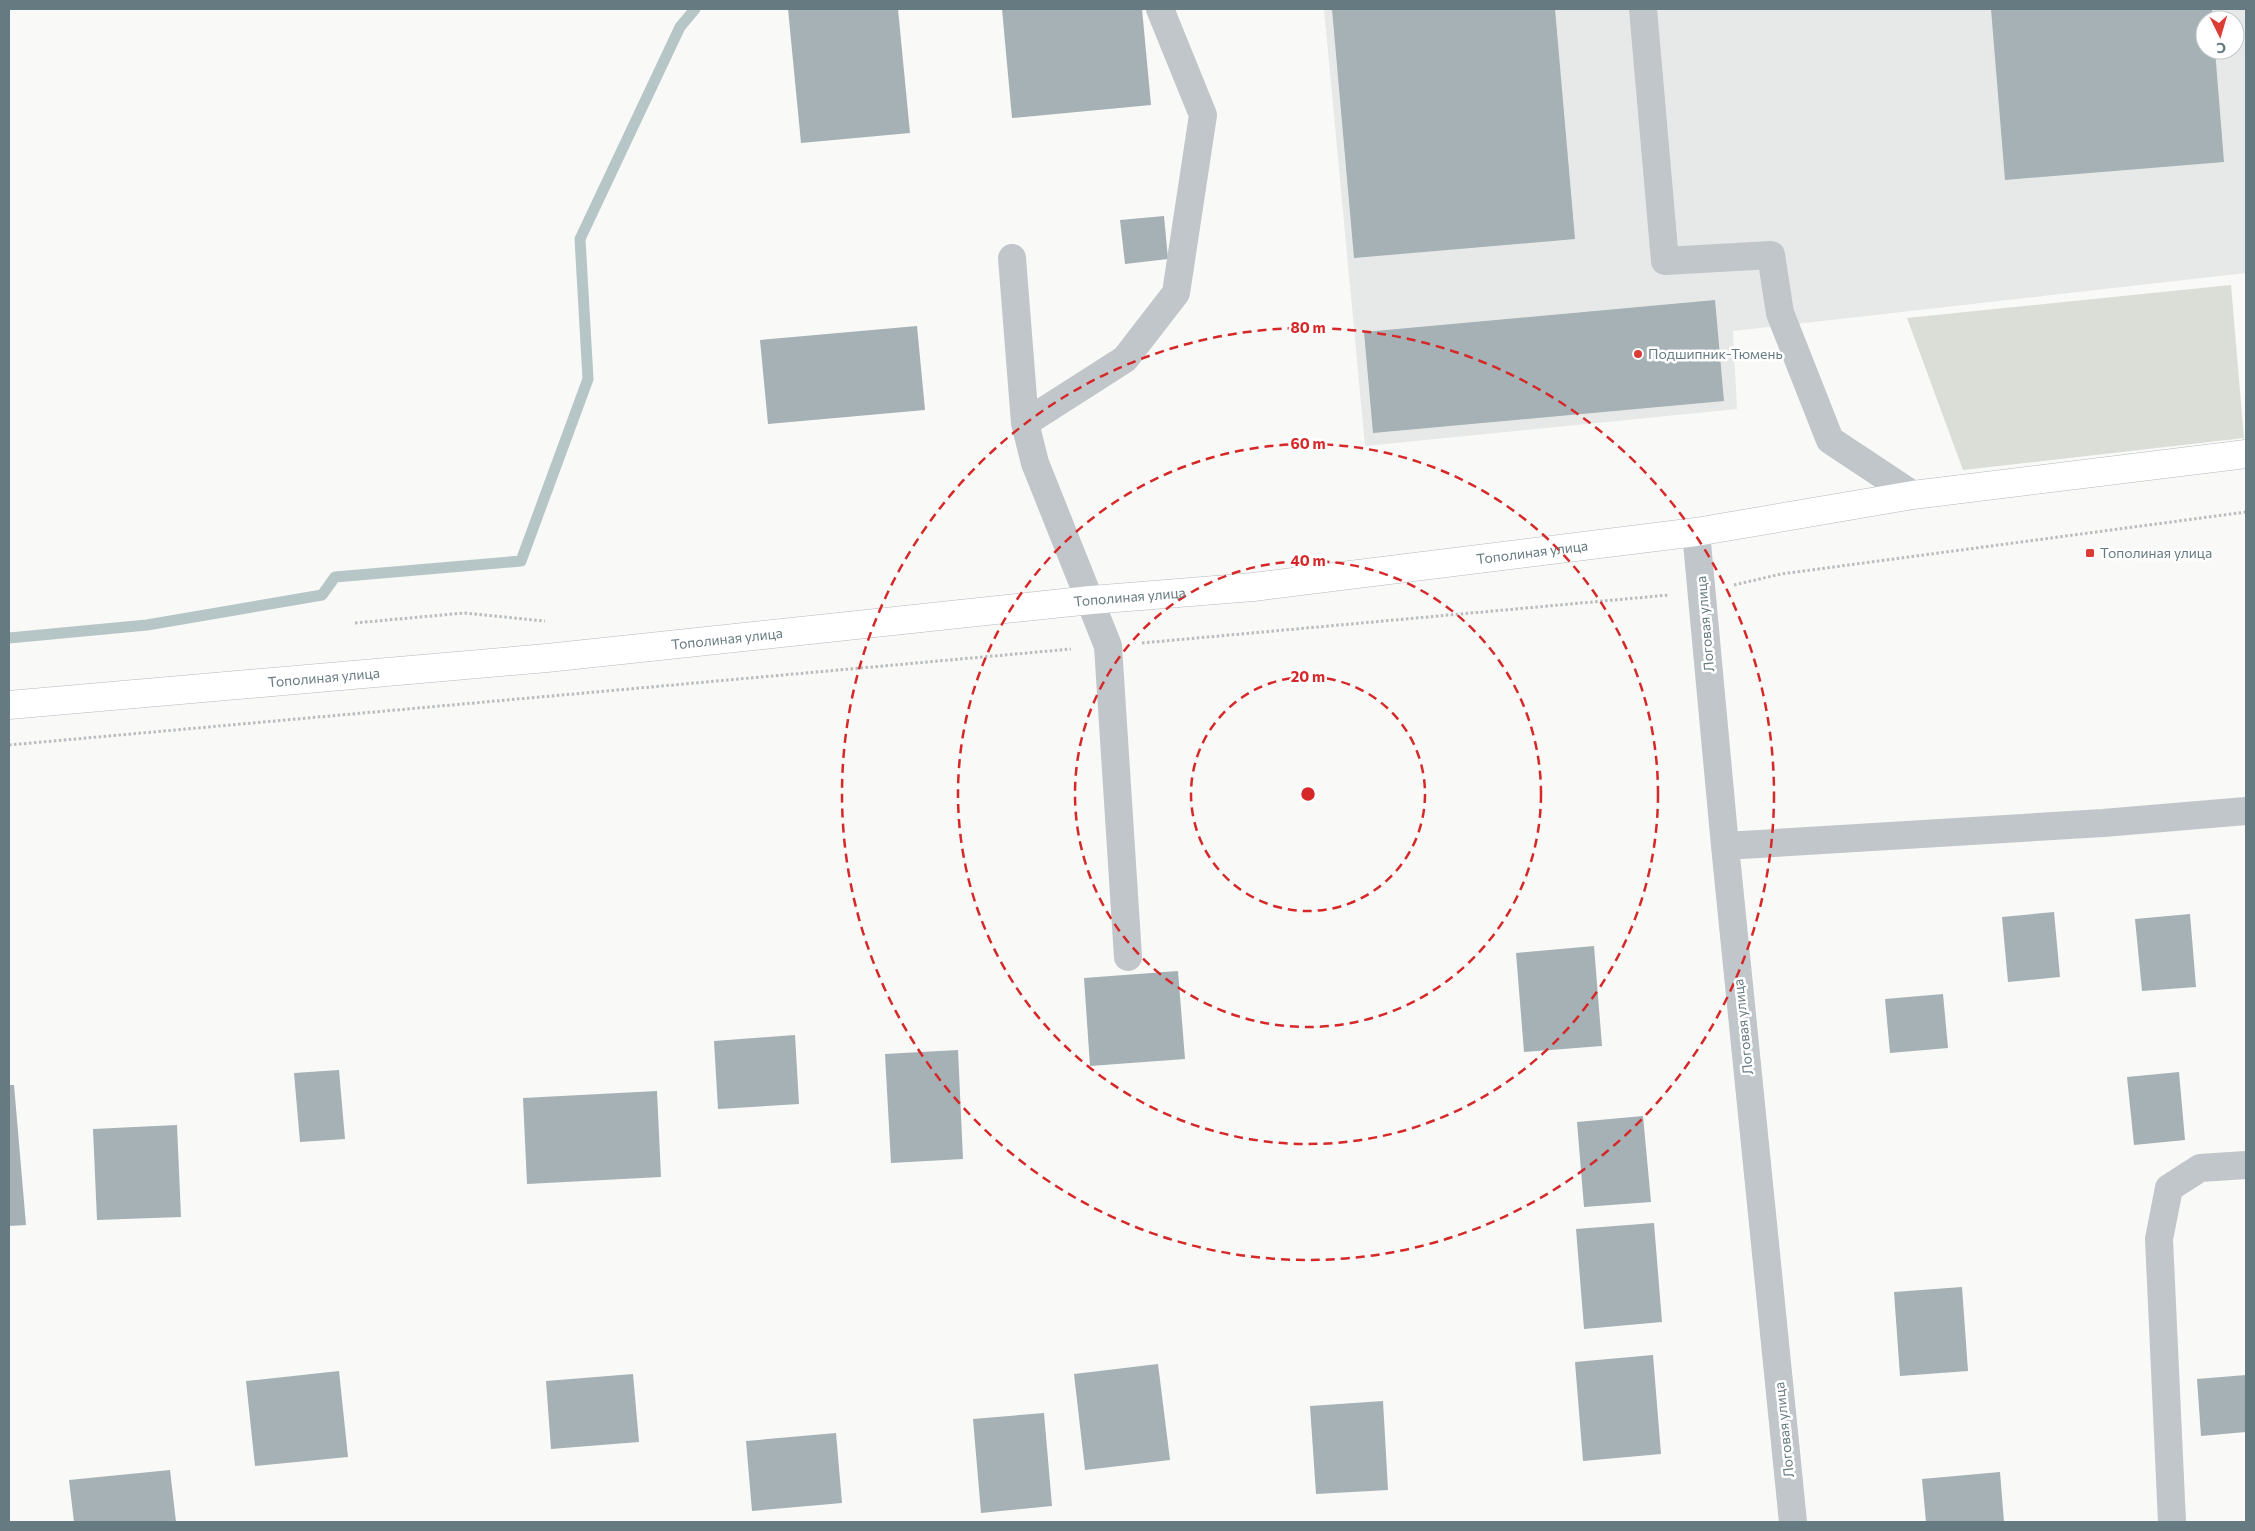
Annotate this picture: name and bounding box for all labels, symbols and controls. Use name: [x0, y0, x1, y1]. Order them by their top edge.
north arrow: [2195, 10, 2245, 60]
text: С: [2216, 40, 2227, 57]
text: 80 m: [1290, 318, 1326, 336]
place label: Подшипник-Тюмень: [1648, 345, 1783, 362]
marker: Подшипник-Тюмень: [1632, 348, 1644, 360]
text: 60 m: [1290, 434, 1326, 452]
street label: Тополиная улица: [1475, 536, 1589, 567]
place label: Тополиная улица: [2100, 544, 2212, 561]
marker: Тополиная улица: [2084, 547, 2096, 559]
text: 40 m: [1290, 551, 1326, 569]
street label: Логовая улица: [1692, 575, 1717, 673]
street label: Тополиная улица: [1073, 583, 1186, 610]
street label: Тополиная улица: [670, 624, 784, 653]
street label: Тополиная улица: [267, 664, 380, 690]
text: 20 m: [1291, 667, 1325, 685]
centre of rings: [1299, 785, 1317, 803]
street label: Логовая улица: [1729, 978, 1756, 1076]
street label: Логовая улица: [1770, 1381, 1797, 1479]

